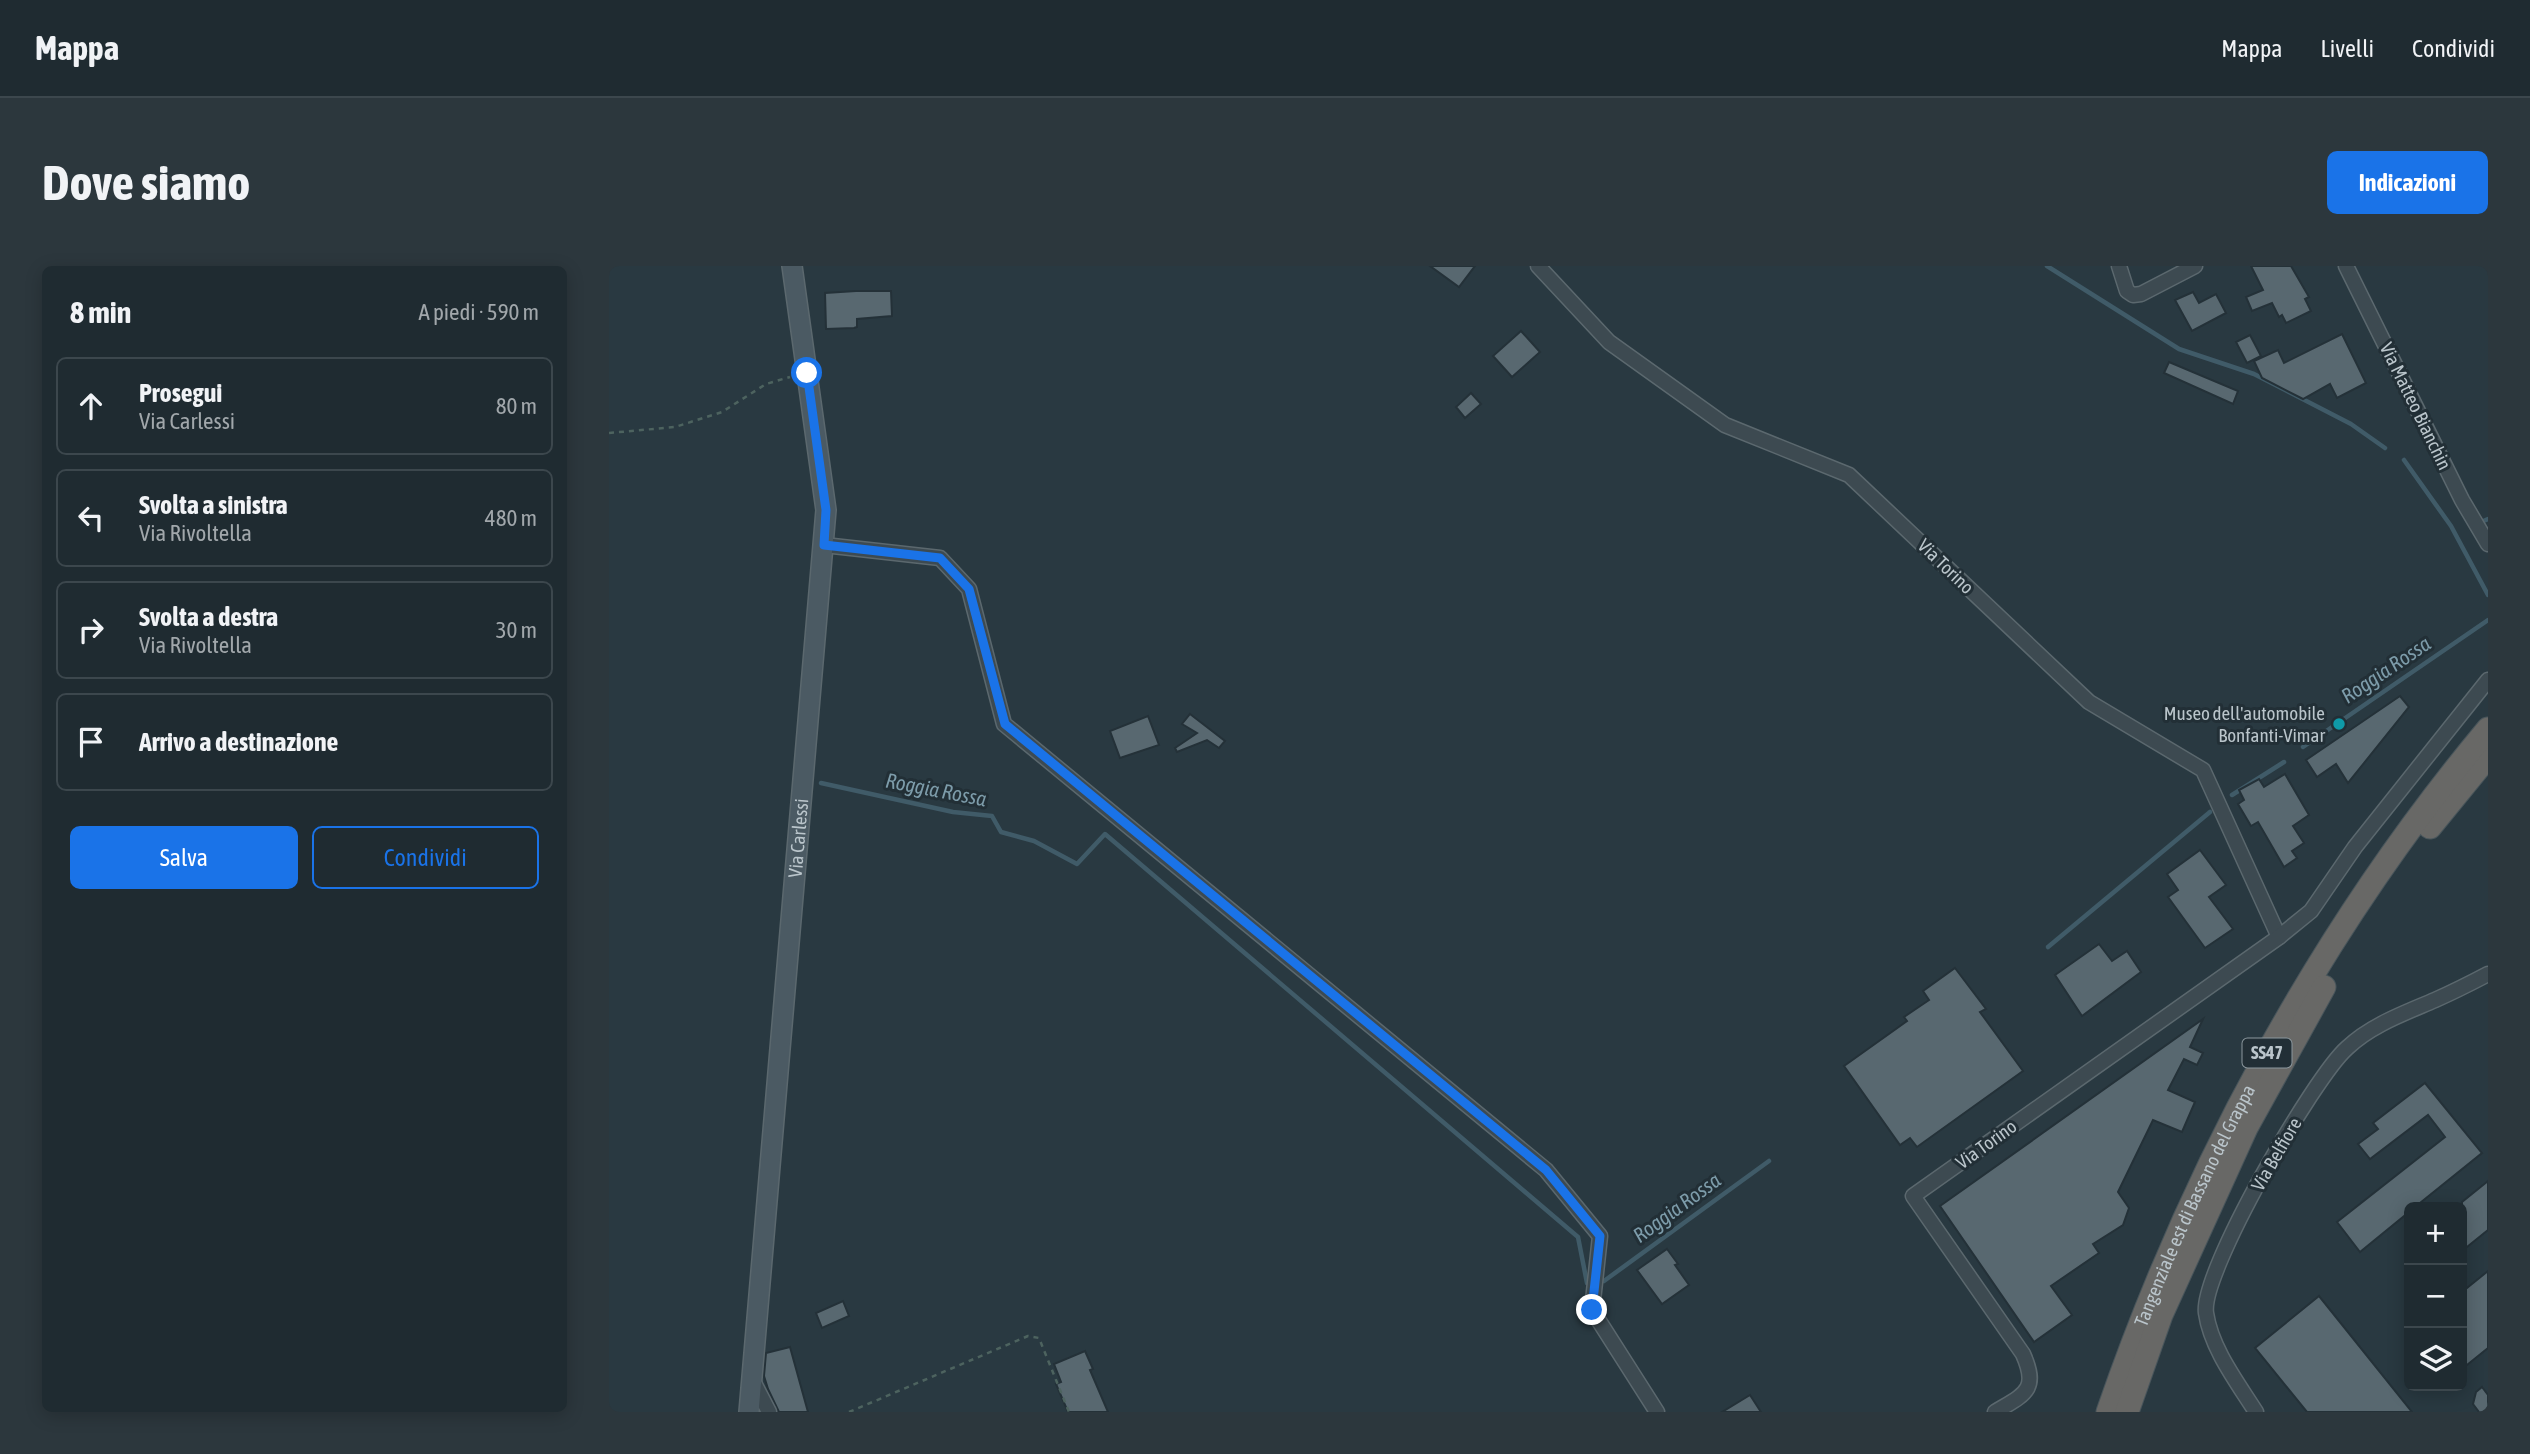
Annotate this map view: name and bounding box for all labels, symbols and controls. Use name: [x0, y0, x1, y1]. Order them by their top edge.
text: Mappa: [35, 29, 119, 67]
text: Mappa: [2221, 35, 2282, 62]
text: Livelli: [2320, 35, 2374, 62]
text: Condividi: [2412, 35, 2495, 62]
button: Indicazioni: [2327, 151, 2488, 214]
text: Dove siamo: [42, 154, 250, 210]
text: 8 min: [70, 295, 131, 329]
text: A piedi · 590 m: [419, 299, 539, 325]
street label: Via Matteo Bianchin: [2376, 339, 2456, 473]
route start: [791, 357, 822, 388]
text: Prosegui: [139, 378, 222, 408]
icon: ahead: [72, 387, 110, 425]
text: 80 m: [496, 393, 537, 419]
text: Via Carlessi: [139, 408, 235, 434]
text: Svolta a sinistra: [139, 490, 288, 520]
icon: left: [72, 499, 110, 537]
text: 480 m: [485, 505, 537, 531]
text: Via Rivoltella: [139, 520, 252, 546]
street label: Via Torino: [1913, 534, 1979, 598]
text: Svolta a destra: [139, 602, 278, 632]
icon: right: [72, 611, 110, 649]
text: 30 m: [496, 617, 537, 643]
water label: Roggia Rossa: [2336, 631, 2435, 708]
text: Via Rivoltella: [139, 632, 252, 658]
place label: Museo dell'automobile Bonfanti-Vimar: [2164, 702, 2325, 746]
marker: Museo dell'automobile Bonfanti-Vimar: [2331, 716, 2347, 732]
icon: arrive: [72, 723, 110, 761]
text: Arrivo a destinazione: [139, 727, 338, 757]
water label: Roggia Rossa: [884, 767, 989, 811]
street label: Via Carlessi: [784, 798, 812, 879]
button: Salva: [70, 826, 298, 889]
button: Condividi: [312, 826, 539, 889]
road number: SS47: [2243, 1038, 2291, 1068]
street label: Tangenziale est di Bassano del Grappa: [2130, 1081, 2259, 1329]
street label: Via Belfiore: [2246, 1114, 2306, 1194]
street label: Via Torino: [1951, 1115, 2021, 1173]
water label: Roggia Rossa: [1628, 1167, 1725, 1247]
map controls: [2404, 1202, 2467, 1391]
button: +: [2404, 1202, 2467, 1265]
button: −: [2404, 1265, 2467, 1328]
route end: [1576, 1294, 1607, 1325]
button: layers: [2404, 1328, 2467, 1391]

